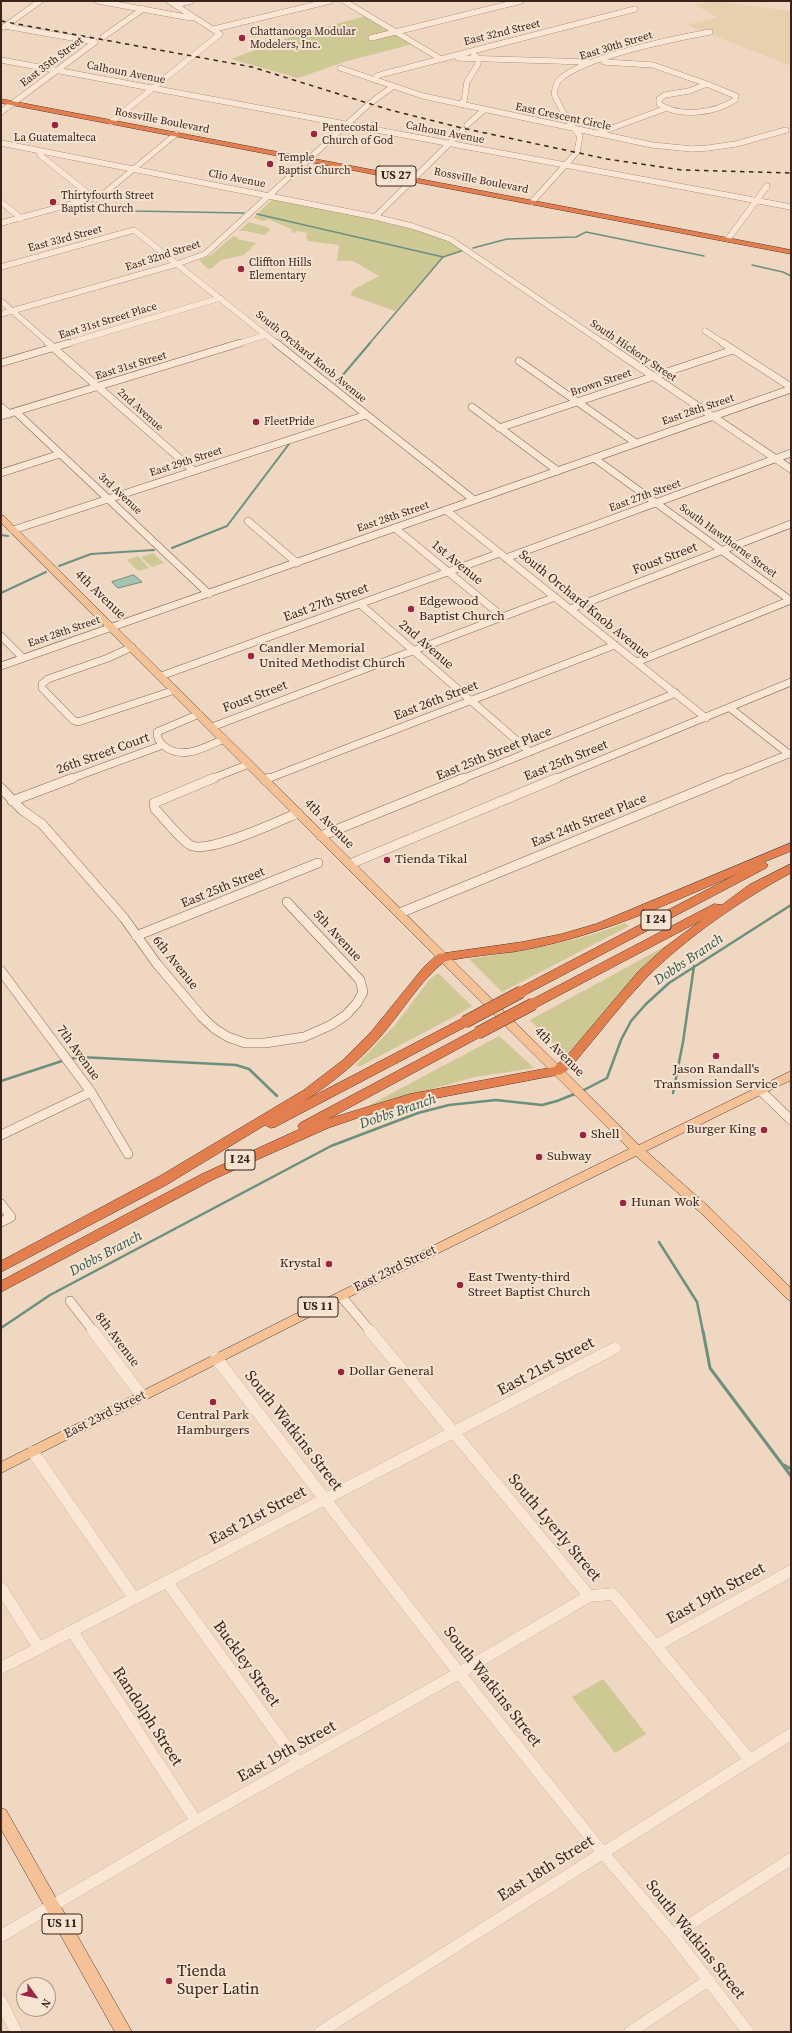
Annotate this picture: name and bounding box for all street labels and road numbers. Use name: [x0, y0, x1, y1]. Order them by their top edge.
street label: East 32nd Street: [463, 17, 541, 49]
street label: East 30th Street: [578, 29, 654, 63]
street label: East 35th Street: [18, 34, 86, 90]
street label: Calhoun Avenue: [85, 59, 167, 87]
street label: East Crescent Circle: [514, 100, 612, 134]
street label: Rossville Boulevard: [114, 105, 210, 137]
street label: Calhoun Avenue: [404, 119, 486, 147]
street label: Rossville Boulevard: [433, 165, 529, 197]
road number: US 27: [376, 166, 416, 186]
street label: Clio Avenue: [207, 167, 267, 191]
street label: East 33rd Street: [27, 223, 103, 255]
street label: East 32nd Street: [124, 238, 202, 274]
street label: East 31st Street Place: [57, 300, 159, 342]
street label: South Orchard Knob Avenue: [253, 308, 369, 406]
street label: South Hickory Street: [587, 317, 679, 385]
street label: East 31st Street: [94, 349, 168, 383]
street label: Brown Street: [569, 366, 633, 400]
street label: 2nd Avenue: [114, 386, 166, 434]
street label: East 28th Street: [660, 391, 736, 429]
street label: East 29th Street: [148, 444, 224, 480]
street label: 3rd Avenue: [95, 470, 145, 518]
street label: East 27th Street: [607, 477, 683, 515]
street label: East 28th Street: [355, 498, 431, 536]
street label: South Hawthorne Street: [677, 501, 779, 581]
street label: 1st Avenue: [428, 537, 486, 589]
street label: Foust Street: [630, 540, 700, 578]
street label: South Orchard Knob Avenue: [515, 547, 653, 663]
street label: 4th Avenue: [71, 567, 129, 623]
street label: East 27th Street: [282, 580, 370, 626]
street label: East 28th Street: [26, 613, 102, 651]
street label: 2nd Avenue: [395, 617, 457, 673]
street label: Foust Street: [220, 678, 290, 716]
street label: East 26th Street: [392, 678, 480, 724]
street label: East 25th Street Place: [434, 724, 554, 784]
street label: 26th Street Court: [55, 730, 151, 778]
street label: East 25th Street: [522, 737, 610, 785]
street label: East 24th Street Place: [529, 791, 649, 851]
street label: 4th Avenue: [301, 796, 357, 852]
street label: East 25th Street: [179, 864, 267, 912]
street label: 5th Avenue: [309, 907, 365, 965]
road number: I 24: [641, 910, 671, 930]
street label: 6th Avenue: [149, 933, 201, 993]
street label: 7th Avenue: [53, 1022, 103, 1084]
street label: 4th Avenue: [531, 1024, 587, 1080]
road number: I 24: [225, 1150, 255, 1170]
street label: East 23rd Street: [351, 1242, 439, 1296]
road number: US 11: [298, 1297, 338, 1317]
street label: 8th Avenue: [91, 1310, 143, 1370]
street label: East 21st Street: [494, 1333, 598, 1401]
street label: South Watkins Street: [240, 1367, 346, 1495]
street label: East 23rd Street: [61, 1388, 149, 1442]
street label: South Lyerly Street: [504, 1470, 604, 1586]
street label: East 21st Street: [206, 1482, 310, 1550]
street label: East 19th Street: [663, 1559, 769, 1629]
street label: Buckley Street: [208, 1617, 284, 1711]
street label: South Watkins Street: [439, 1623, 545, 1751]
street label: Randolph Street: [108, 1664, 186, 1770]
street label: East 19th Street: [234, 1717, 340, 1787]
street label: East 18th Street: [494, 1832, 598, 1906]
street label: South Watkins Street: [641, 1877, 749, 2003]
road number: US 11: [42, 1914, 82, 1934]

